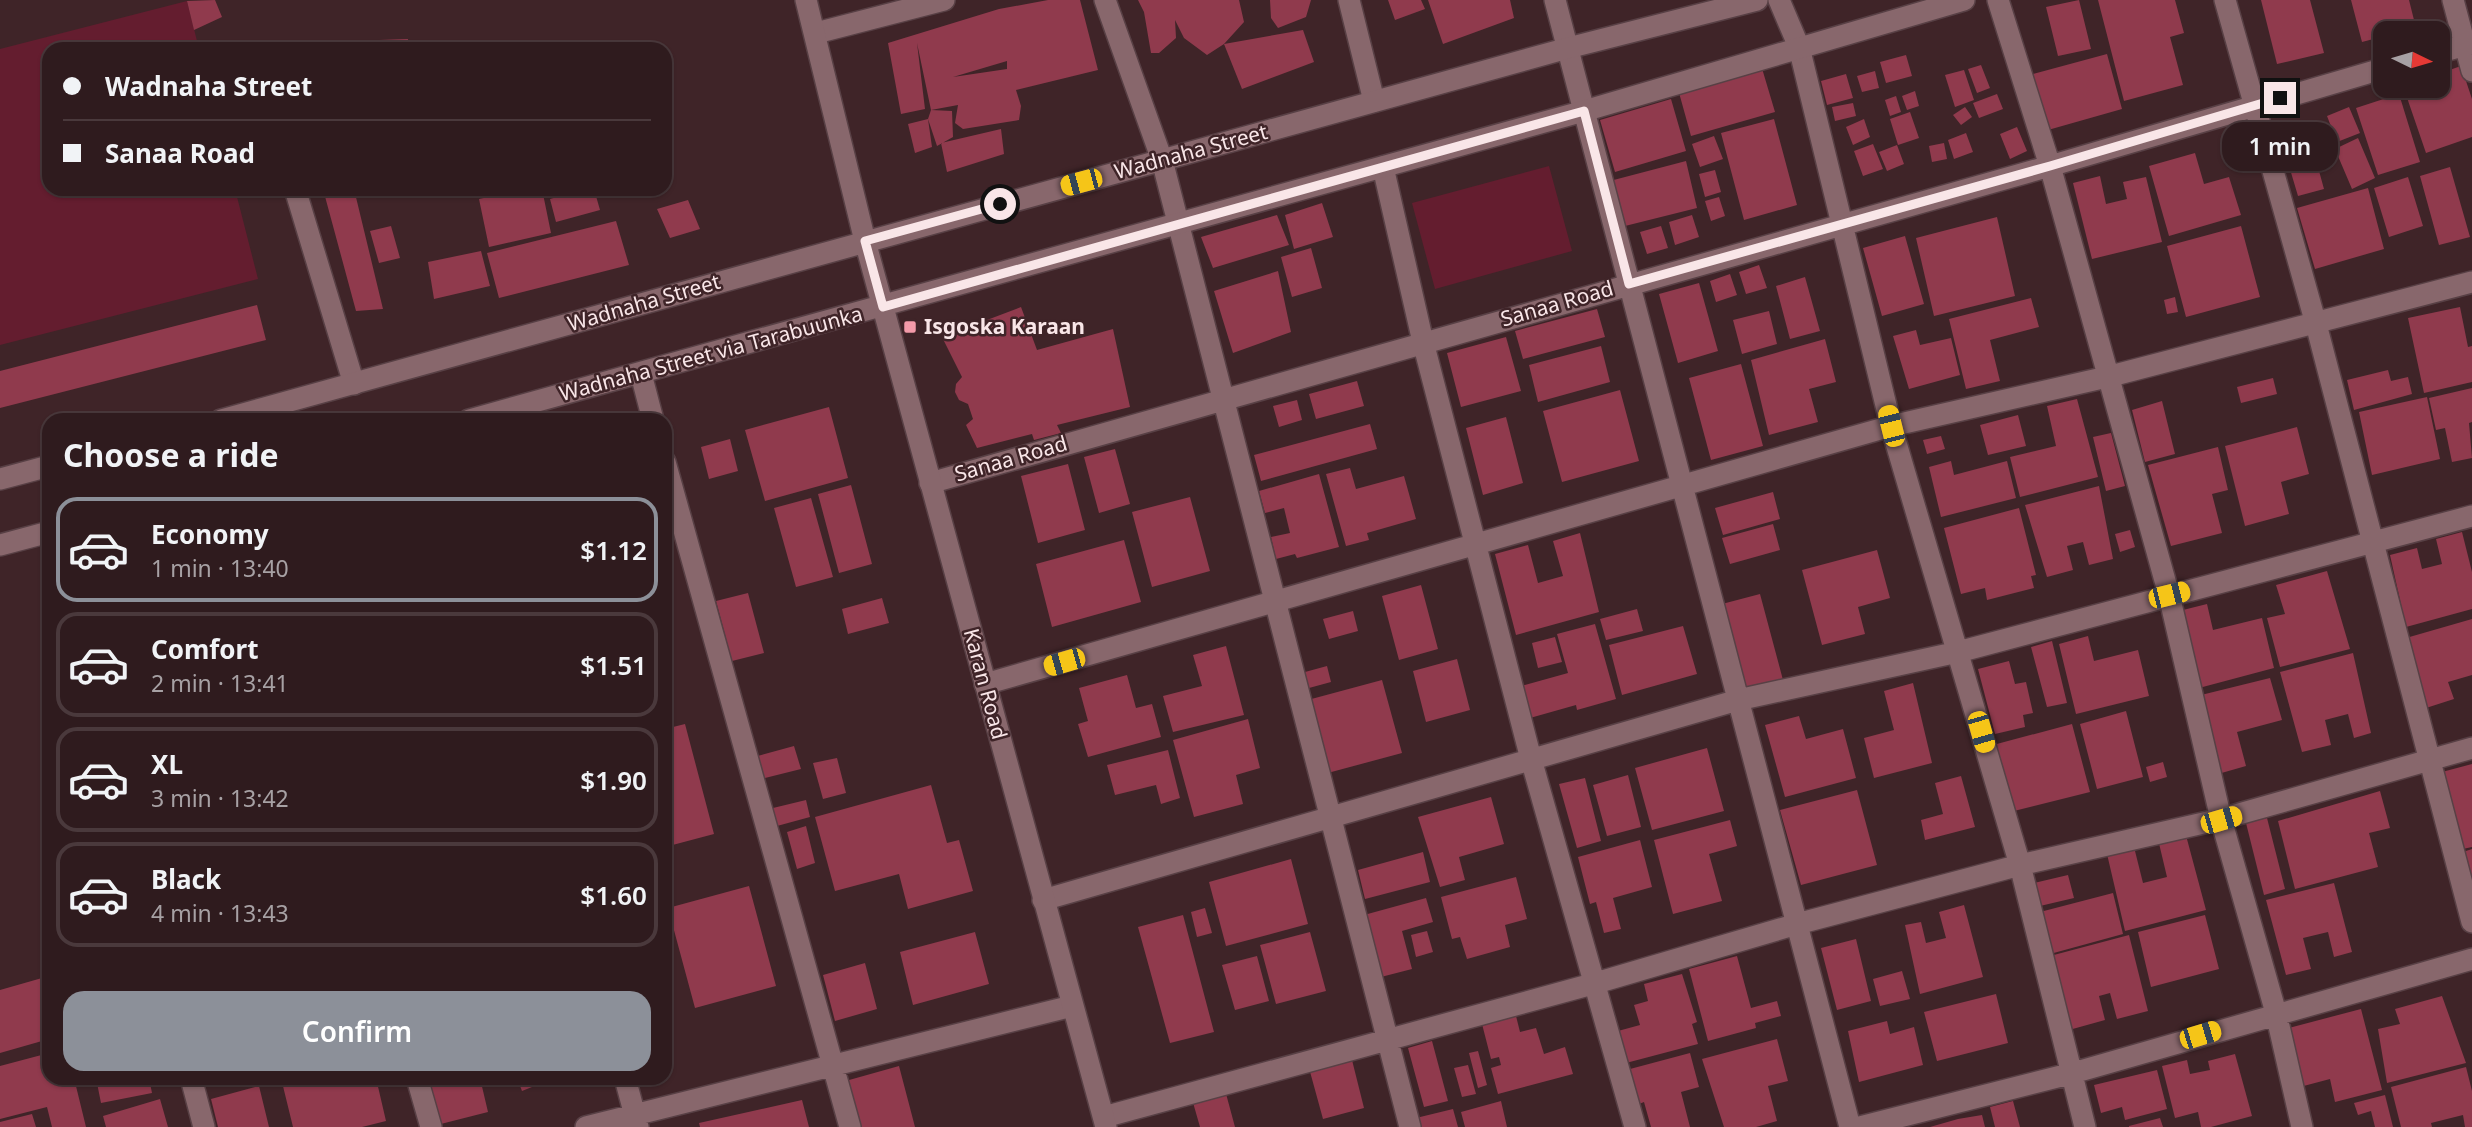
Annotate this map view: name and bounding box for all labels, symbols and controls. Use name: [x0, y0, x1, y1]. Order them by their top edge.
north arrow: [2373, 21, 2450, 98]
map controls: [2373, 21, 2450, 98]
text: Wadnaha Street: [105, 68, 312, 104]
route end: [2264, 82, 2296, 114]
street label: Wadnaha Street: [1111, 117, 1271, 185]
callout: 1 min: [2222, 122, 2338, 172]
text: 1 min: [2249, 130, 2311, 162]
text: Sanaa Road: [105, 135, 255, 171]
car: [1058, 166, 1105, 198]
route start: [984, 188, 1016, 220]
street label: Wadnaha Street: [564, 267, 724, 337]
street label: Sanaa Road: [1497, 274, 1616, 332]
street label: Wadnaha Street via Tarabuunka: [556, 299, 865, 407]
place label: Isgoska Karaan: [924, 312, 1085, 340]
marker: Isgoska Karaan: [902, 319, 918, 335]
car: [1876, 403, 1907, 449]
street label: Sanaa Road: [951, 429, 1070, 487]
text: Choose a ride: [63, 433, 279, 476]
text: Economy: [151, 516, 269, 552]
icon: car: [67, 518, 130, 581]
text: $1.12: [580, 532, 647, 568]
text: 1 min · 13:40: [151, 552, 289, 584]
car: [2147, 580, 2192, 610]
street label: Karan Road: [958, 625, 1014, 742]
text: Comfort: [151, 631, 259, 667]
icon: car: [67, 633, 130, 696]
car: [1041, 646, 1088, 678]
text: $1.51: [580, 647, 647, 683]
text: 2 min · 13:41: [151, 667, 289, 699]
car: [1966, 709, 1997, 755]
text: XL: [151, 746, 183, 782]
icon: car: [67, 748, 130, 811]
text: $1.90: [580, 762, 647, 798]
text: 3 min · 13:42: [151, 782, 289, 814]
car: [2198, 804, 2245, 836]
text: Black: [151, 861, 221, 897]
icon: car: [67, 863, 130, 926]
text: $1.60: [580, 877, 647, 913]
text: 4 min · 13:43: [151, 897, 289, 929]
button: Confirm: [63, 991, 651, 1071]
car: [2177, 1019, 2224, 1051]

